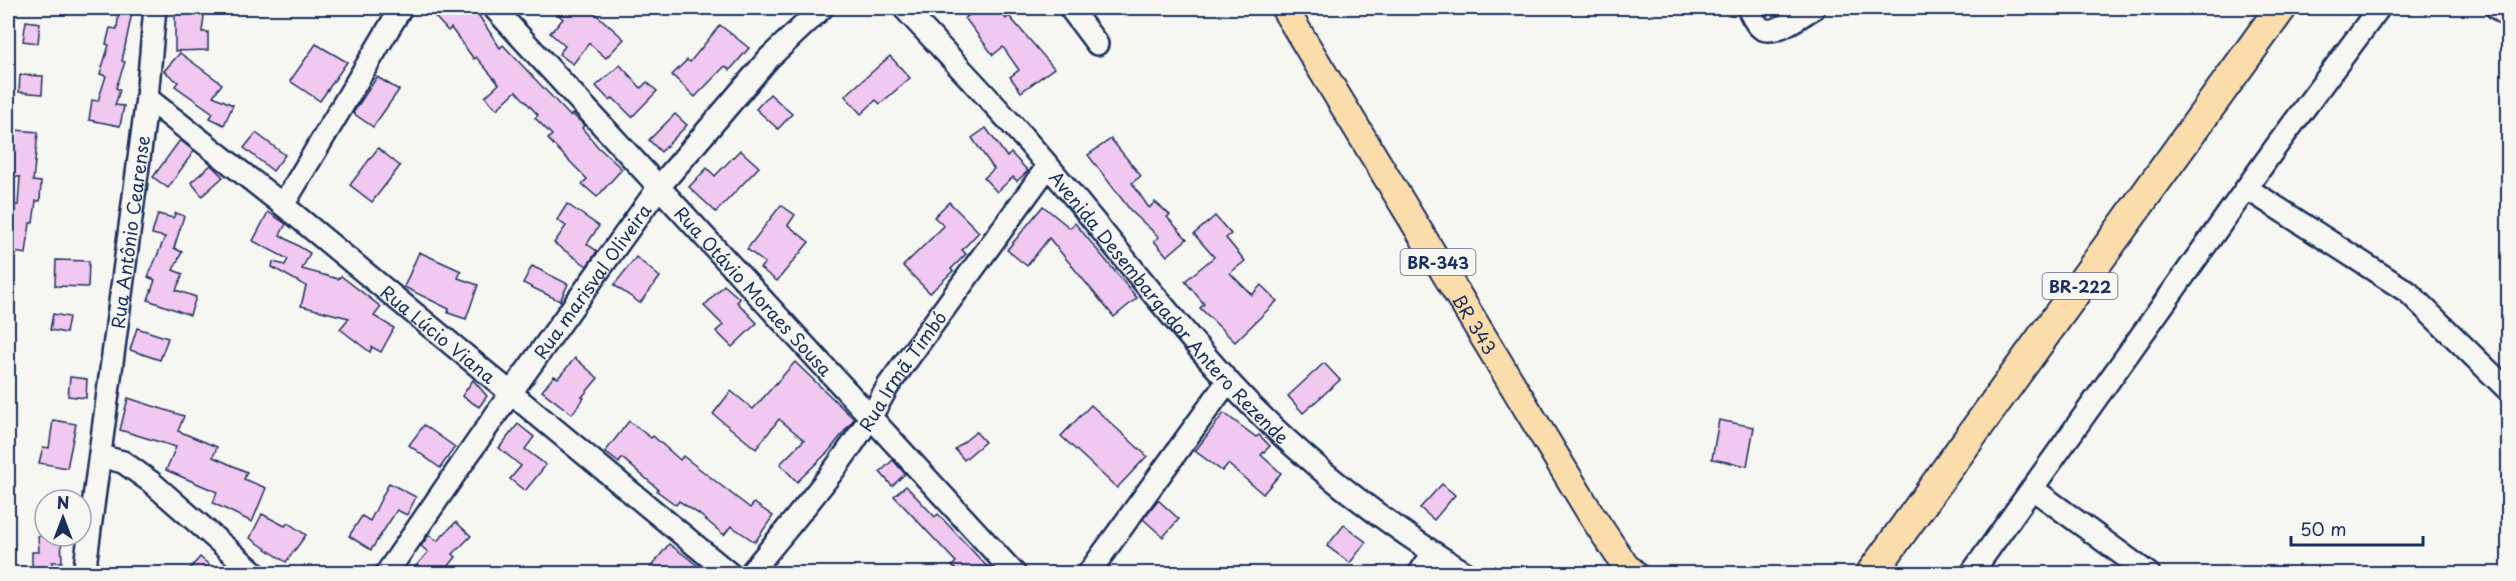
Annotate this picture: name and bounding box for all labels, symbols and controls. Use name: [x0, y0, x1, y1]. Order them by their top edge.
street label: Rua Antônio Cearense: [103, 133, 155, 330]
street label: Avenida Desembargador Antero Rezende: [1044, 164, 1296, 450]
street label: Rua marisval Oliveira: [526, 198, 657, 364]
street label: Rua Otávio Moraes Sousa: [669, 200, 840, 382]
road number: BR-343: [1400, 249, 1476, 275]
road number: BR-222: [2042, 273, 2118, 299]
street label: Rua Lúcio Viana: [375, 278, 503, 390]
street label: BR 343: [1446, 288, 1504, 359]
street label: Rua Irmã Timbó: [851, 305, 952, 436]
north arrow: [33, 488, 93, 548]
text: N: [57, 490, 69, 514]
scale bar: [2291, 509, 2423, 547]
text: 50 m: [2300, 515, 2347, 542]

